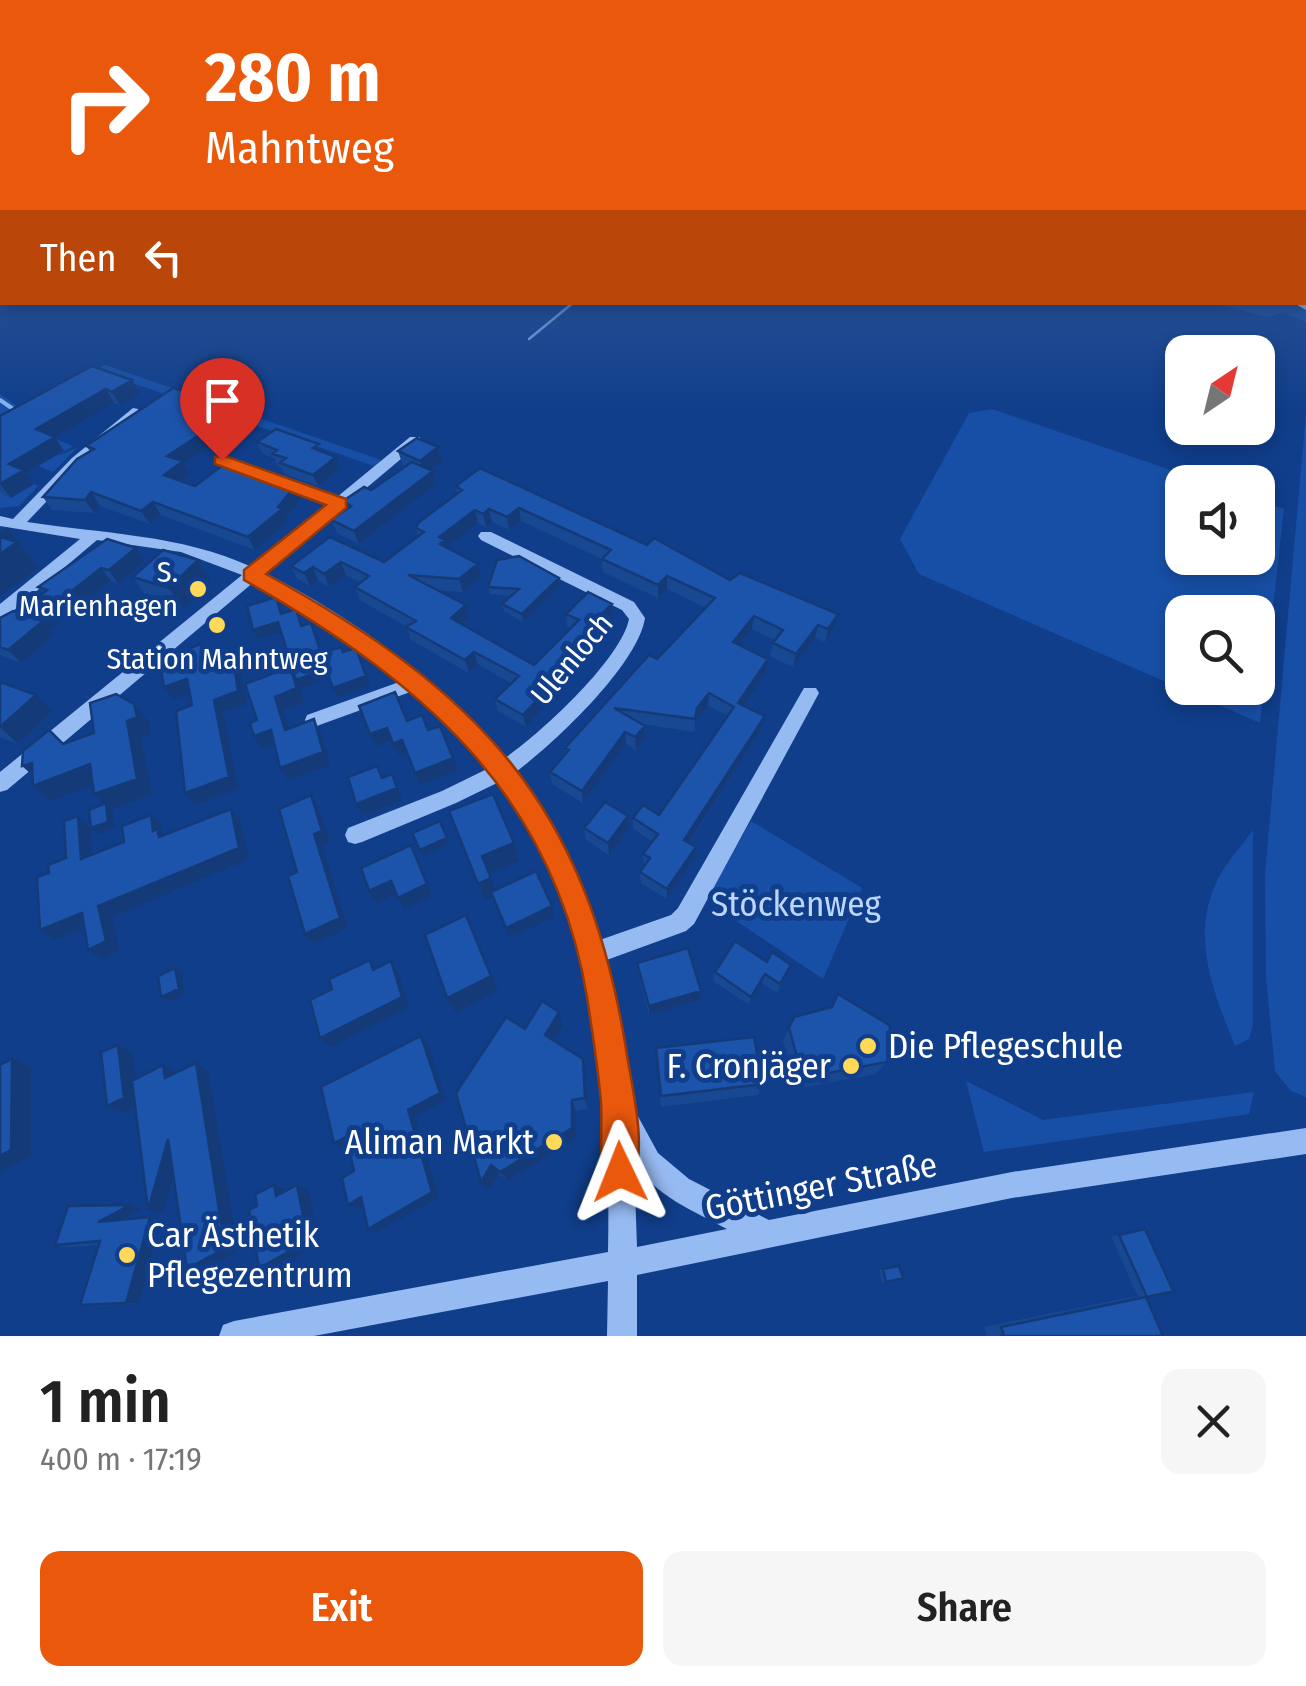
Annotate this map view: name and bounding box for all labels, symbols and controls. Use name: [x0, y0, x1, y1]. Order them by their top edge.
text: 280 m: [205, 36, 381, 120]
icon: right: [40, 40, 170, 170]
text: Mahntweg: [205, 121, 394, 175]
icon: left: [136, 230, 191, 285]
text: Then: [40, 235, 116, 281]
north arrow: [1165, 335, 1275, 445]
map controls: [1165, 335, 1275, 705]
pin: [180, 358, 265, 461]
icon: arrive: [195, 373, 250, 428]
button: sound: [1165, 465, 1275, 575]
place label: S. Marienhagen: [19, 554, 178, 624]
marker: S. Marienhagen: [187, 578, 209, 600]
button: search: [1165, 595, 1275, 705]
street label: Ulenloch: [523, 606, 621, 712]
marker: Station Mahntweg: [206, 614, 228, 636]
place label: Station Mahntweg: [106, 641, 329, 677]
park label: Stöckenweg: [711, 883, 882, 925]
place label: Die Pflegeschule: [888, 1025, 1123, 1067]
marker: Die Pflegeschule: [857, 1035, 879, 1057]
place label: F. Cronjäger: [666, 1045, 831, 1087]
marker: F. Cronjäger: [840, 1055, 862, 1077]
position arrow: [568, 1120, 672, 1224]
place label: Aliman Markt: [345, 1121, 535, 1163]
marker: Aliman Markt: [543, 1131, 565, 1153]
street label: Göttinger Straße: [701, 1143, 941, 1229]
place label: Car Ästhetik Pflegezentrum: [147, 1214, 353, 1296]
marker: Car Ästhetik Pflegezentrum: [116, 1244, 138, 1266]
text: 1 min: [40, 1366, 171, 1438]
button: close: [1161, 1369, 1266, 1474]
text: 400 m · 17:19: [40, 1440, 202, 1478]
button: Exit: [40, 1551, 643, 1666]
button: Share: [663, 1551, 1266, 1666]

